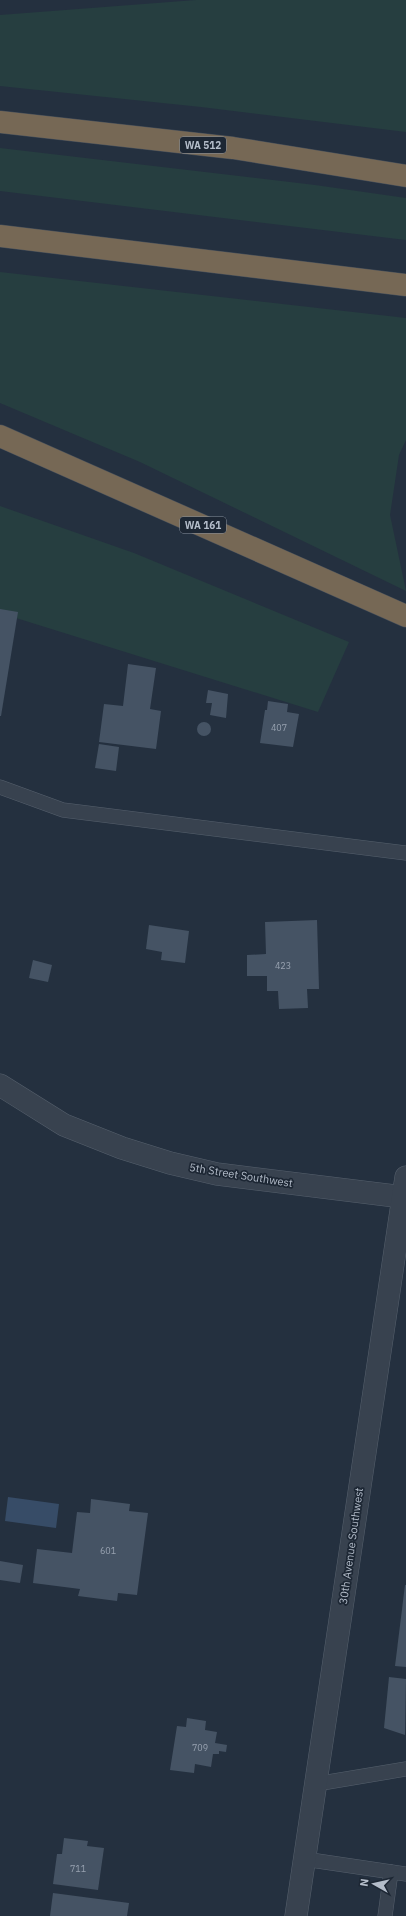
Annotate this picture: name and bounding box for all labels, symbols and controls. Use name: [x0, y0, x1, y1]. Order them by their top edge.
road number: WA 512: [180, 137, 226, 153]
road number: WA 161: [180, 517, 226, 533]
house number: 407: [271, 722, 287, 733]
house number: 423: [275, 960, 291, 971]
street label: 5th Street Southwest: [188, 1160, 294, 1190]
street label: 30th Avenue Southwest: [336, 1487, 366, 1605]
house number: 601: [100, 1545, 116, 1556]
house number: 709: [192, 1742, 208, 1753]
house number: 711: [70, 1863, 86, 1874]
north arrow: [354, 1864, 394, 1904]
text: N: [357, 1878, 372, 1888]

